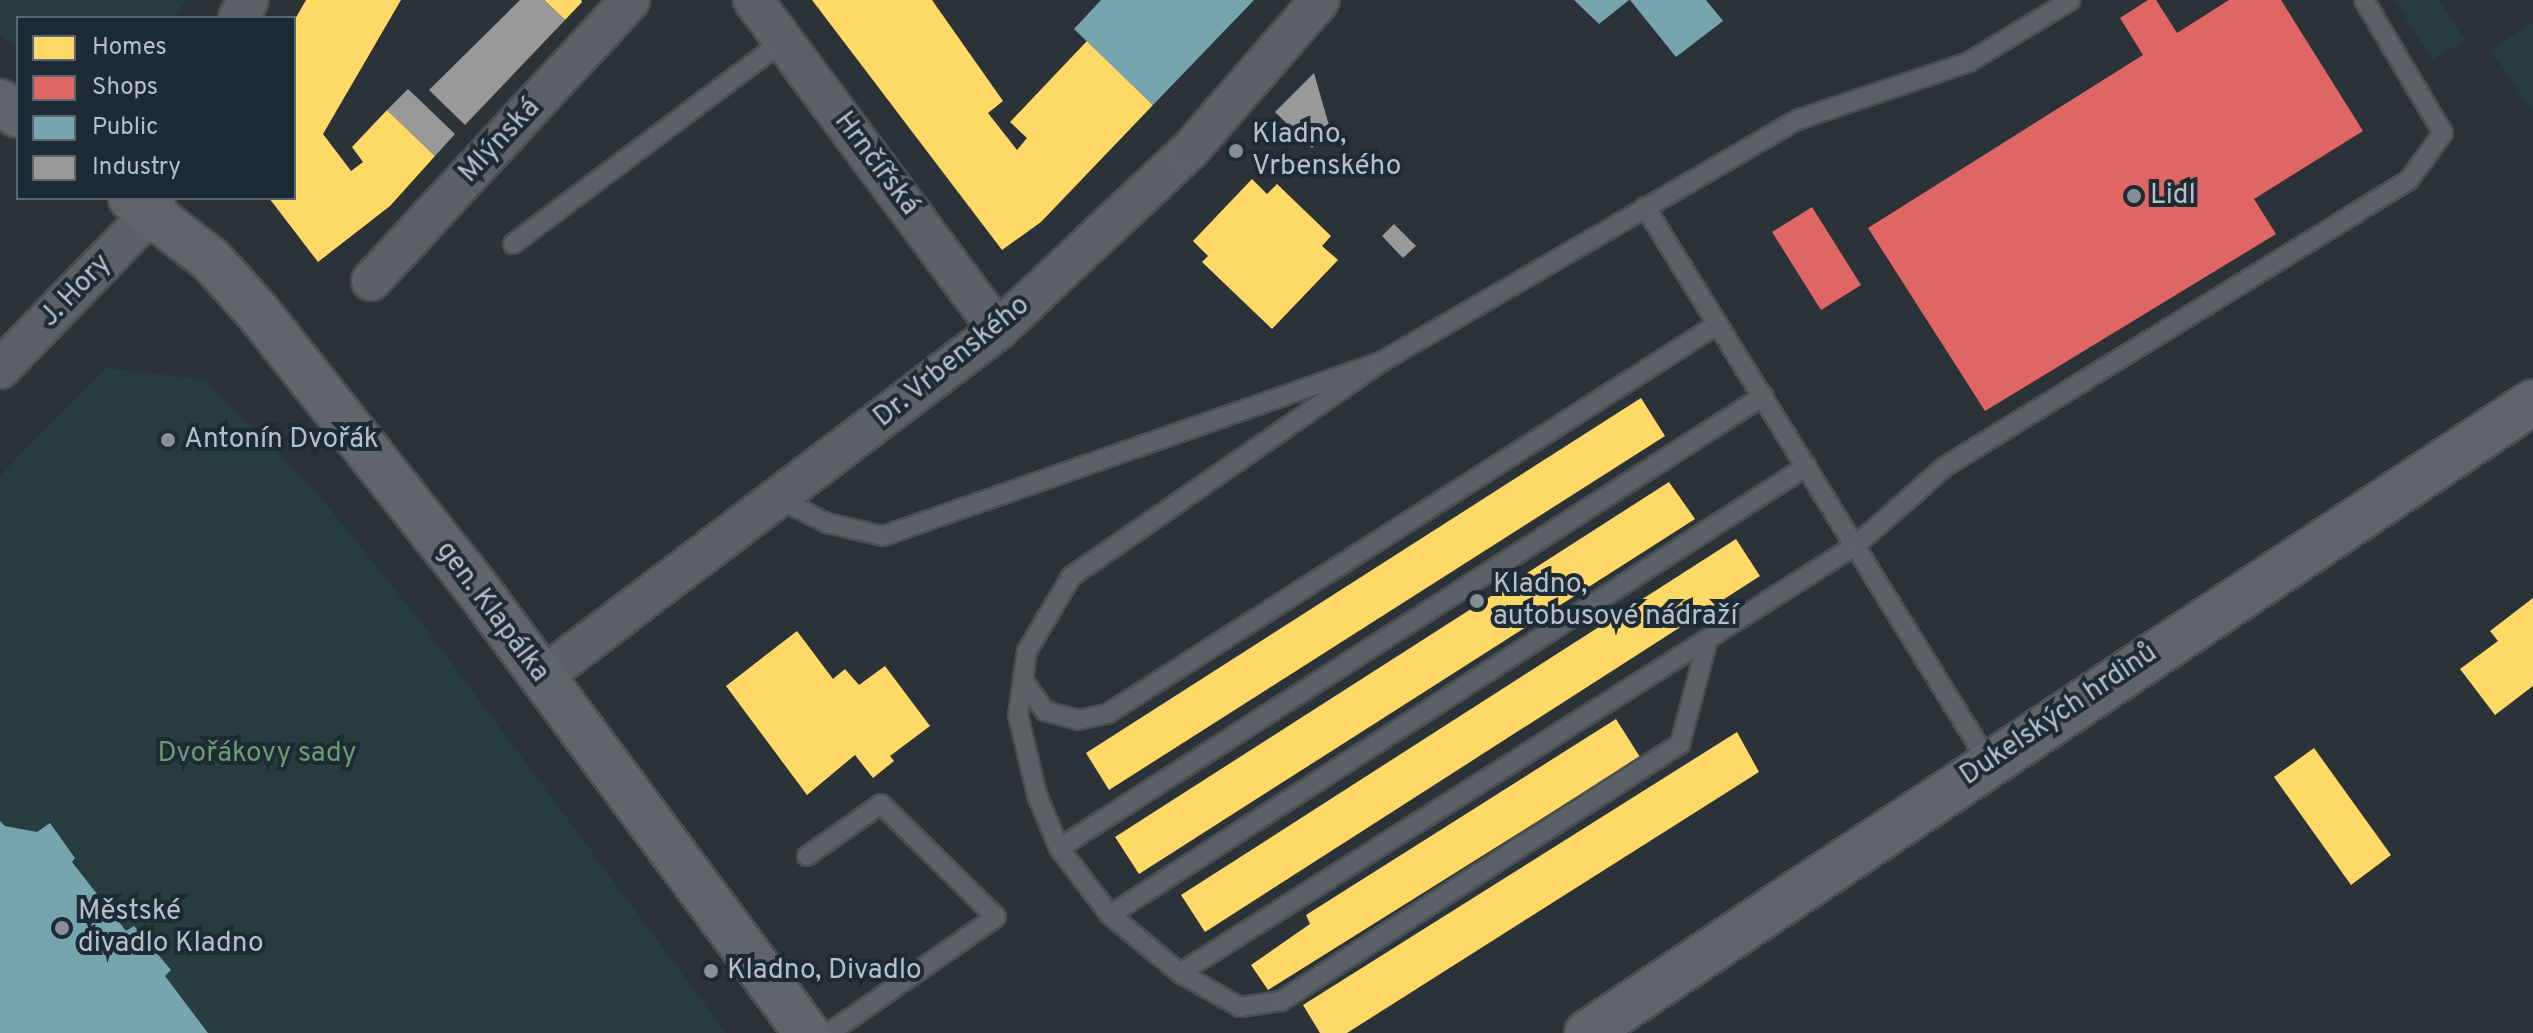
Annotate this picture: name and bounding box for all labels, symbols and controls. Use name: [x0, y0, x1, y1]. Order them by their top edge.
legend: [16, 16, 296, 200]
text: Homes: [92, 33, 167, 63]
text: Shops: [92, 73, 158, 103]
street label: Mlýnská: [453, 92, 547, 190]
street label: Hrnčířská: [826, 106, 926, 222]
text: Public: [92, 113, 158, 143]
place label: Kladno, Vrbenského: [1252, 118, 1401, 184]
marker: Kladno, Vrbenského: [1227, 142, 1245, 160]
text: Industry: [92, 153, 181, 183]
place label: Lidl: [2150, 179, 2196, 213]
marker: Lidl: [2125, 187, 2143, 205]
street label: J. Hory: [33, 248, 119, 334]
street label: Dr. Vrbenského: [867, 289, 1037, 435]
place label: Antonín Dvořák: [184, 423, 379, 457]
marker: Antonín Dvořák: [159, 431, 177, 449]
street label: gen. Klapálka: [428, 535, 556, 689]
place label: Kladno, autobusové nádraží: [1493, 568, 1738, 634]
marker: Kladno, autobusové nádraží: [1468, 592, 1486, 610]
street label: Dukelských hrdinů: [1954, 637, 2164, 793]
park label: Dvořákovy sady: [157, 737, 357, 771]
place label: Městské divadlo Kladno: [78, 895, 264, 961]
marker: Městské divadlo Kladno: [53, 919, 71, 937]
place label: Kladno, Divadlo: [727, 954, 922, 988]
marker: Kladno, Divadlo: [702, 962, 720, 980]

